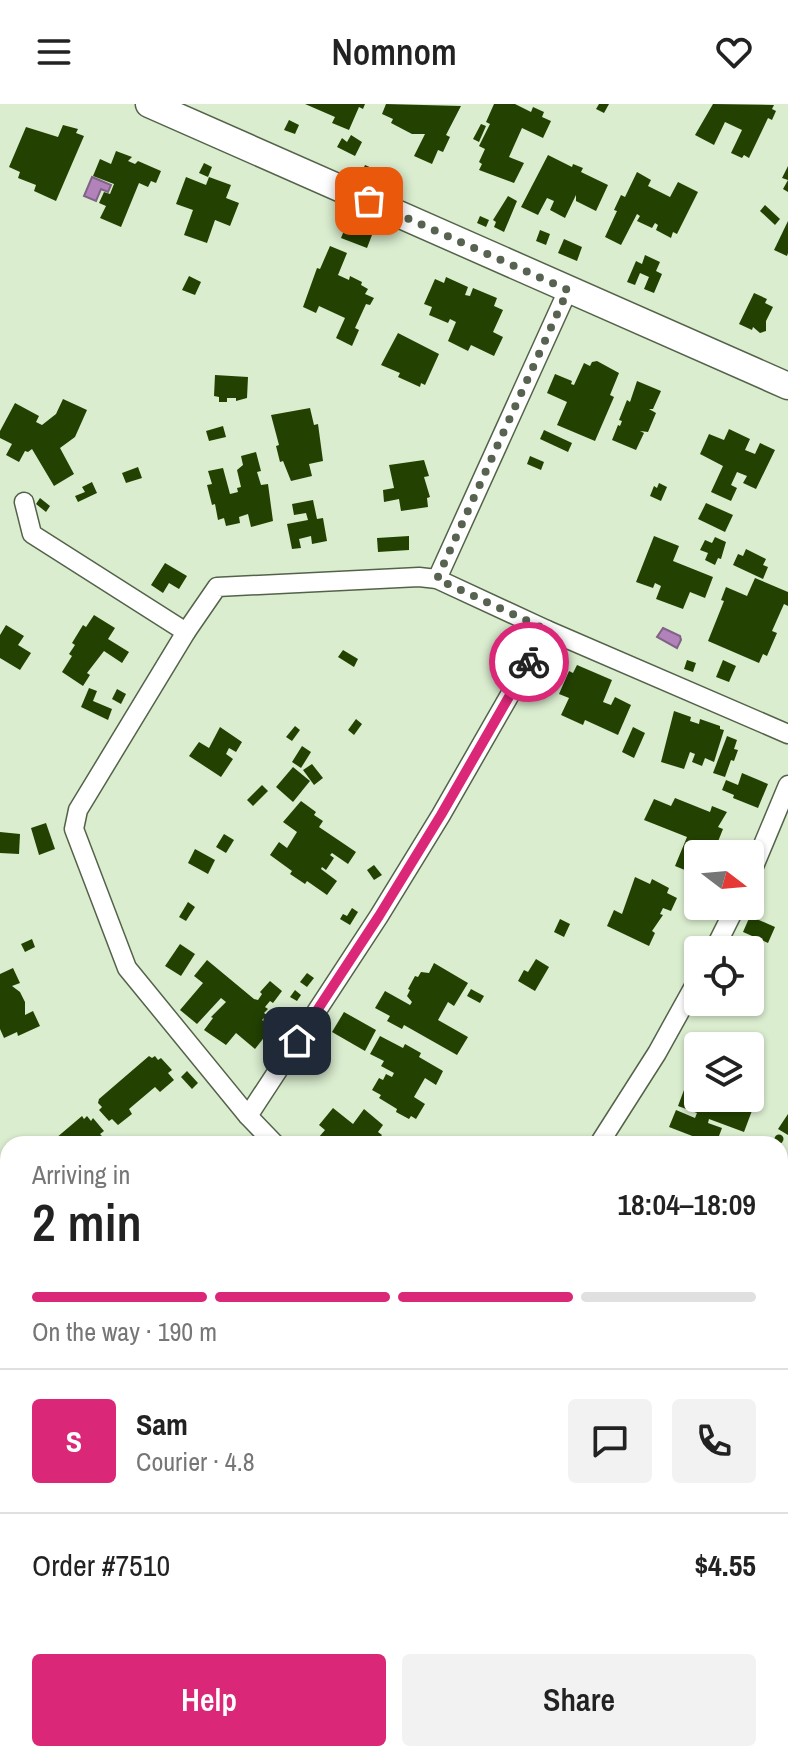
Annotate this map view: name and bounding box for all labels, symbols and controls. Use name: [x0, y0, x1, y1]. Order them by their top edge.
text: Nomnom: [331, 28, 457, 76]
icon: menu: [32, 30, 76, 74]
icon: heart: [712, 30, 756, 74]
pin: [335, 167, 403, 235]
icon: bag: [347, 179, 391, 223]
courier: [489, 622, 569, 702]
icon: bike: [507, 640, 551, 684]
north arrow: [684, 840, 764, 920]
map controls: [684, 840, 764, 1112]
button: locate: [684, 936, 764, 1016]
pin: [263, 1007, 331, 1075]
icon: home: [275, 1019, 319, 1063]
button: layers: [684, 1032, 764, 1112]
text: Arriving in: [32, 1157, 130, 1192]
text: 18:04–18:09: [617, 1184, 756, 1224]
text: 2 min: [32, 1187, 142, 1257]
text: On the way · 190 m: [32, 1314, 217, 1349]
button: chat: [568, 1399, 652, 1483]
button: phone: [672, 1399, 756, 1483]
text: Sam: [136, 1404, 188, 1444]
text: S: [66, 1421, 82, 1461]
text: Courier · 4.8: [136, 1444, 255, 1479]
text: Order #7510: [32, 1545, 170, 1585]
text: $4.55: [694, 1545, 756, 1585]
button: Help: [32, 1654, 386, 1746]
button: Share: [402, 1654, 756, 1746]

